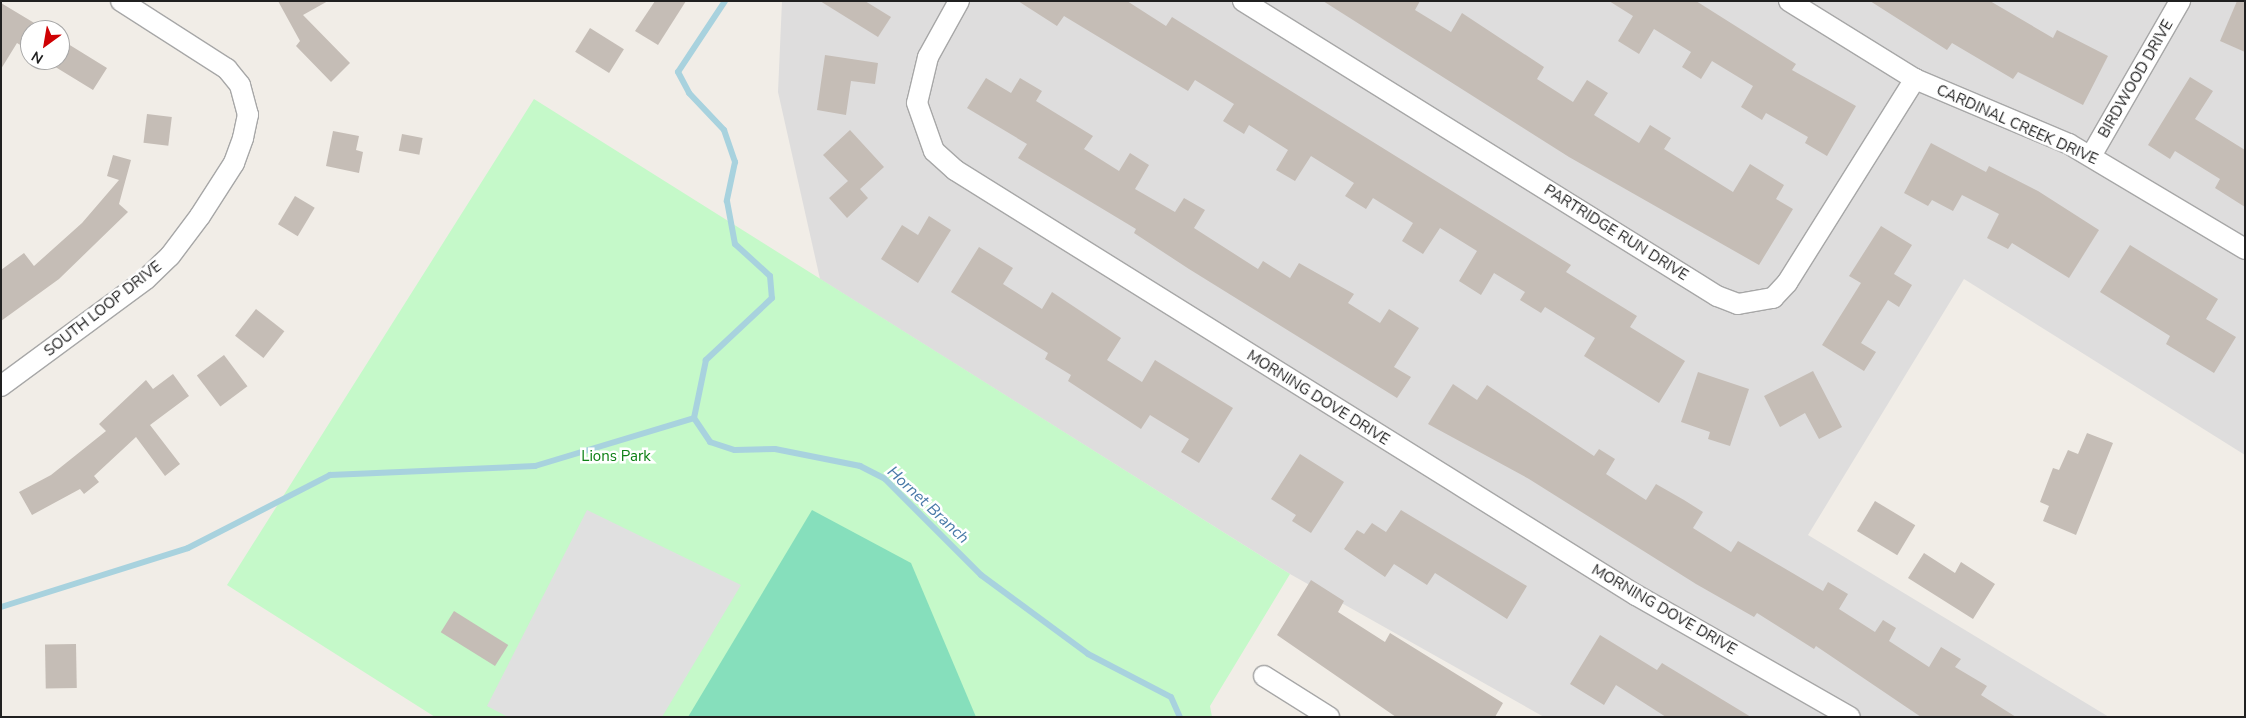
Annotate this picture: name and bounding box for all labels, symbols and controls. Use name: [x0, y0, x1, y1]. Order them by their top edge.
street label: BIRDWOOD DRIVE: [2095, 17, 2177, 141]
north arrow: [20, 20, 70, 70]
text: N: [28, 46, 47, 68]
street label: CARDINAL CREEK DRIVE: [1934, 81, 2100, 169]
street label: PARTRIDGE RUN DRIVE: [1541, 181, 1691, 285]
street label: SOUTH LOOP DRIVE: [41, 258, 165, 360]
street label: MORNING DOVE DRIVE: [1243, 347, 1393, 449]
park label: Lions Park: [581, 448, 651, 466]
water label: Hornet Branch: [883, 462, 973, 548]
street label: MORNING DOVE DRIVE: [1588, 561, 1740, 659]

